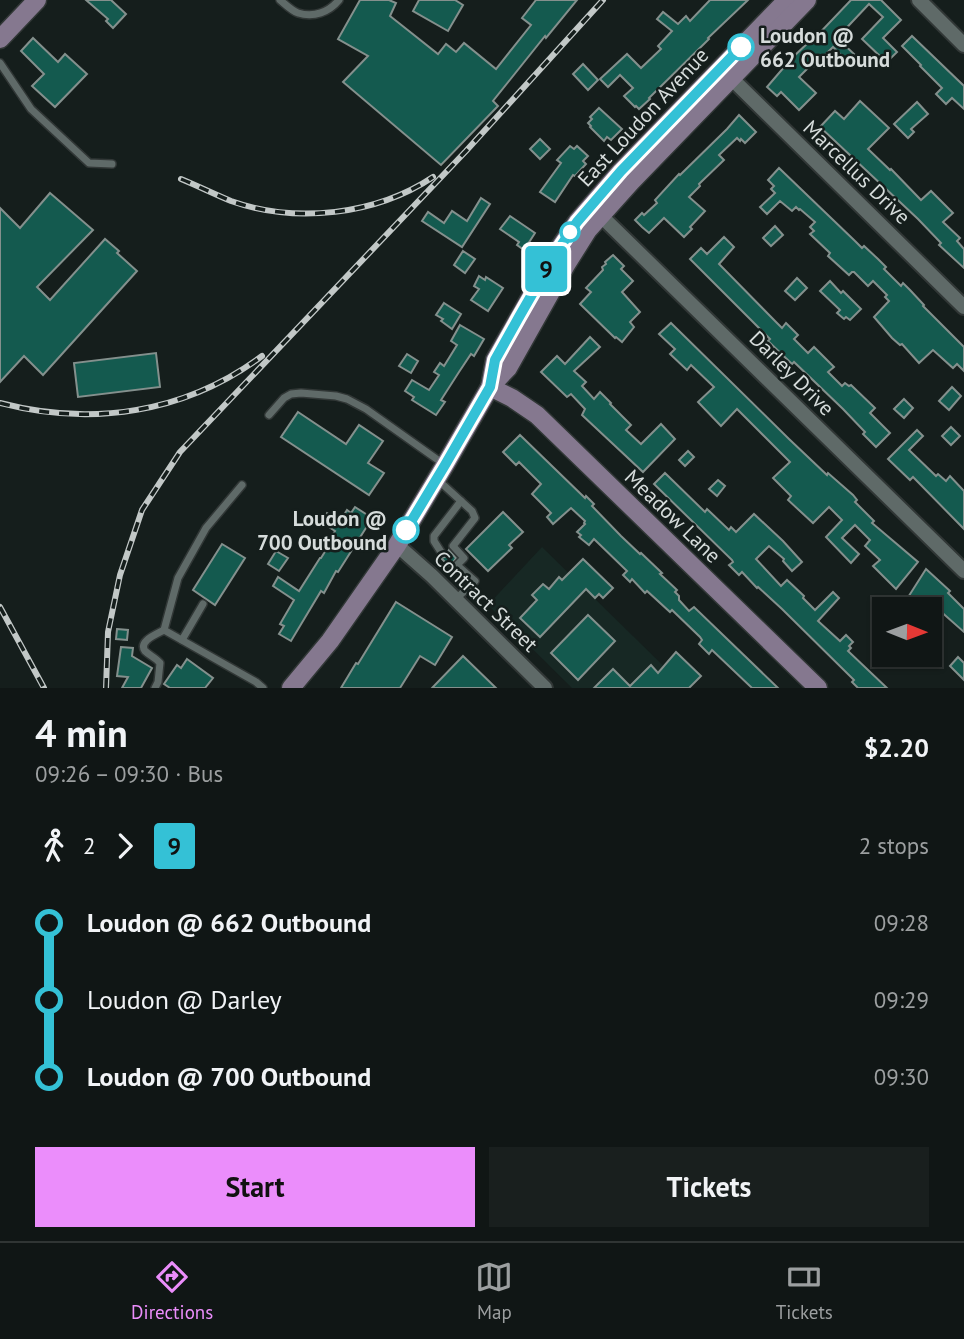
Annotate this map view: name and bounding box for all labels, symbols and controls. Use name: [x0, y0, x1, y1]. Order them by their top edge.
place label: Loudon @ 662 Outbound: [760, 22, 890, 73]
marker: Loudon @ 662 Outbound: [728, 34, 754, 60]
street label: East Loudon Avenue: [572, 42, 714, 192]
street label: Marcellus Drive: [798, 114, 916, 230]
unlabelled marker: [560, 222, 580, 242]
line badge: 9: [523, 246, 569, 292]
text: 9: [539, 253, 553, 284]
street label: Darley Drive: [744, 325, 840, 421]
street label: Meadow Lane: [619, 463, 727, 569]
place label: Loudon @ 700 Outbound: [257, 505, 387, 556]
marker: Loudon @ 700 Outbound: [393, 517, 419, 543]
street label: Contract Street: [428, 545, 544, 657]
north arrow: [872, 597, 942, 667]
map controls: [872, 597, 942, 667]
text: 4 min: [35, 708, 128, 757]
text: $2.20: [864, 731, 929, 764]
text: 09:26 – 09:30 · Bus: [35, 759, 223, 788]
icon: walk: [35, 827, 73, 865]
icon: forward: [106, 827, 144, 865]
text: 9: [168, 830, 181, 861]
text: 2: [83, 831, 96, 860]
text: 2 stops: [859, 831, 929, 860]
text: Loudon @ 662 Outbound: [87, 906, 371, 939]
text: 09:28: [874, 908, 929, 937]
text: Loudon @ Darley: [87, 983, 282, 1016]
text: 09:29: [874, 985, 929, 1014]
text: Loudon @ 700 Outbound: [87, 1060, 371, 1093]
text: 09:30: [874, 1062, 929, 1091]
button: Start: [35, 1147, 475, 1227]
button: Tickets: [489, 1147, 929, 1227]
tab: Directions: [131, 1258, 213, 1324]
tab: Map: [475, 1258, 513, 1324]
tab: Tickets: [776, 1258, 833, 1324]

